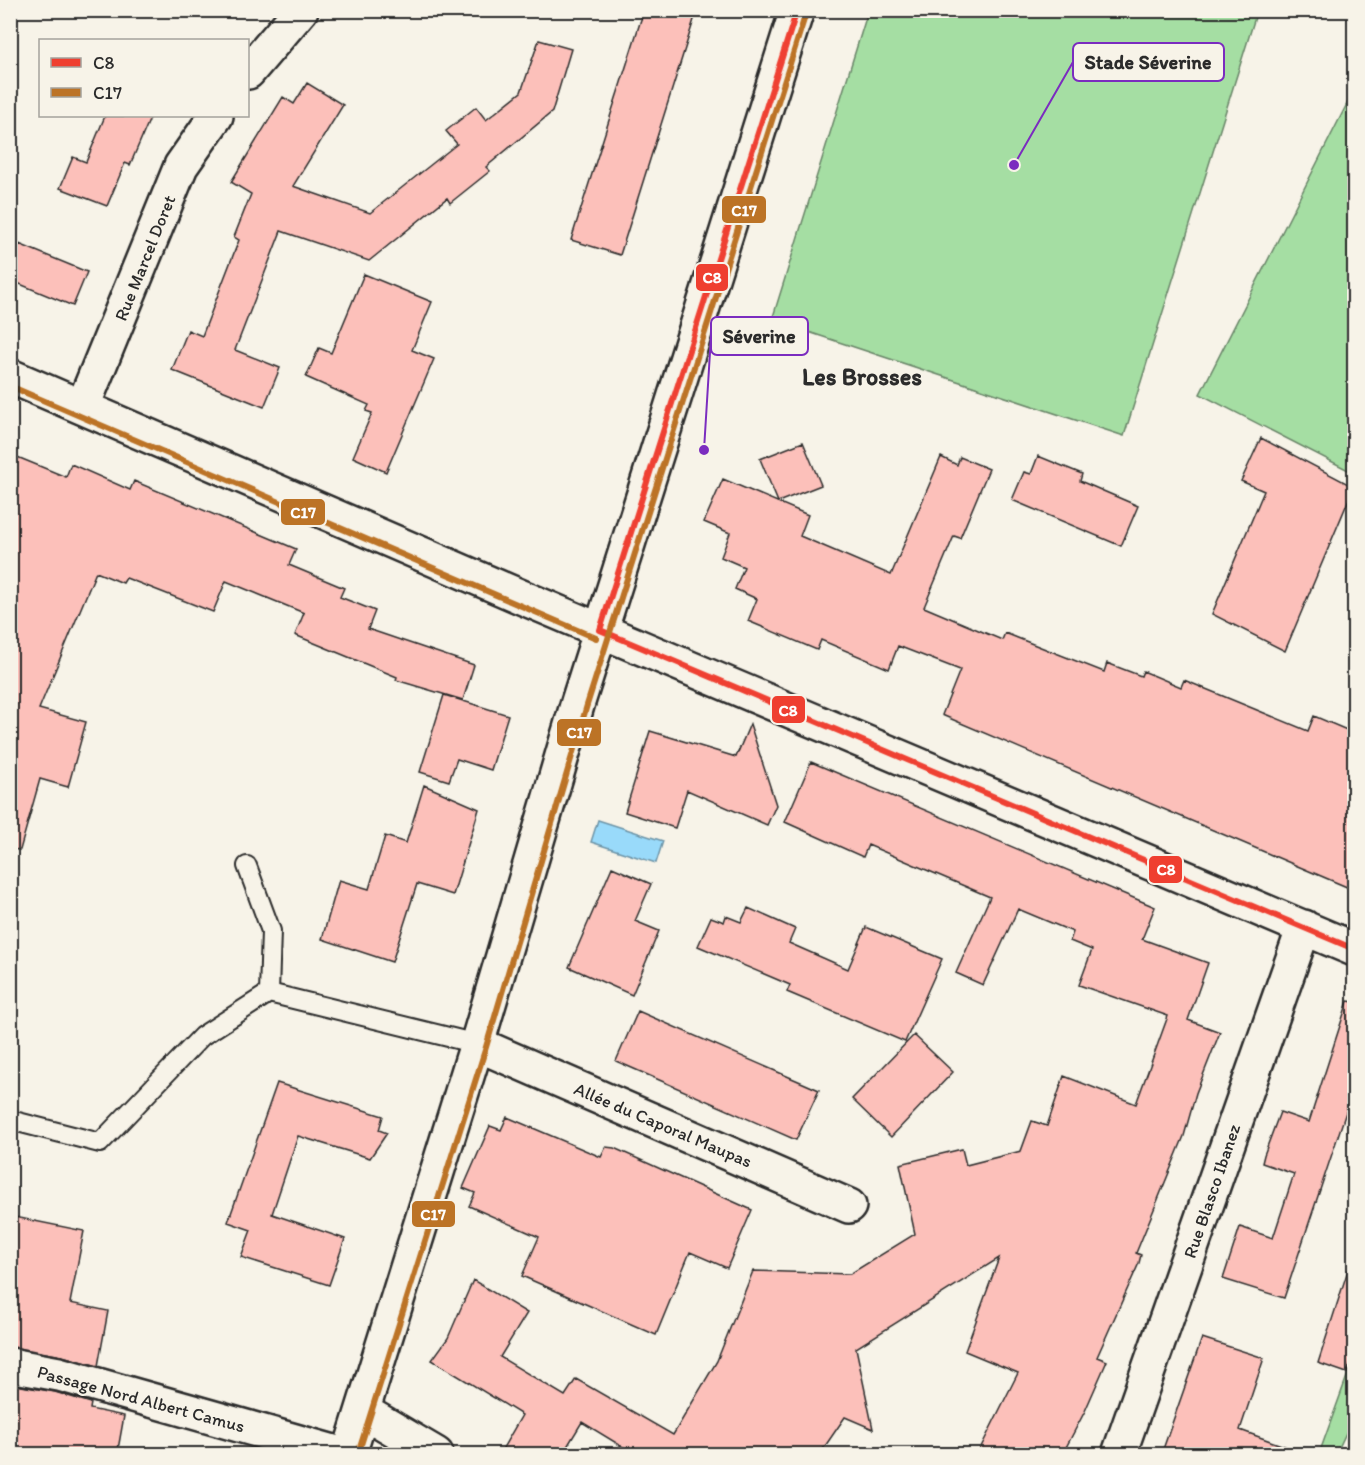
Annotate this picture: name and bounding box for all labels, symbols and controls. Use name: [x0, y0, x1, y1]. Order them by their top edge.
legend: [39, 39, 249, 117]
callout: Stade Séverine: [1073, 43, 1224, 81]
text: Stade Séverine: [1085, 50, 1212, 74]
text: C8: [93, 52, 115, 74]
text: C17: [93, 82, 122, 104]
street label: Rue Marcel Doret: [110, 192, 180, 324]
line badge: C17: [721, 195, 767, 224]
text: C17: [731, 201, 757, 220]
line badge: C8: [695, 263, 729, 292]
text: C8: [702, 268, 722, 287]
callout: Séverine: [711, 317, 808, 355]
text: Séverine: [722, 324, 796, 348]
district label: Les Brosses: [802, 362, 922, 391]
line badge: C17: [280, 498, 326, 526]
text: C17: [290, 503, 316, 522]
line badge: C8: [771, 695, 806, 724]
text: C8: [778, 701, 798, 720]
line badge: C17: [556, 718, 602, 747]
text: C17: [566, 723, 592, 742]
line badge: C8: [1148, 855, 1183, 884]
text: C8: [1156, 860, 1176, 879]
street label: Allée du Caporal Maupas: [571, 1078, 755, 1172]
street label: Rue Blasco Ibanez: [1179, 1120, 1245, 1261]
line badge: C17: [411, 1200, 456, 1228]
text: C17: [420, 1205, 446, 1224]
street label: Passage Nord Albert Camus: [35, 1361, 247, 1437]

